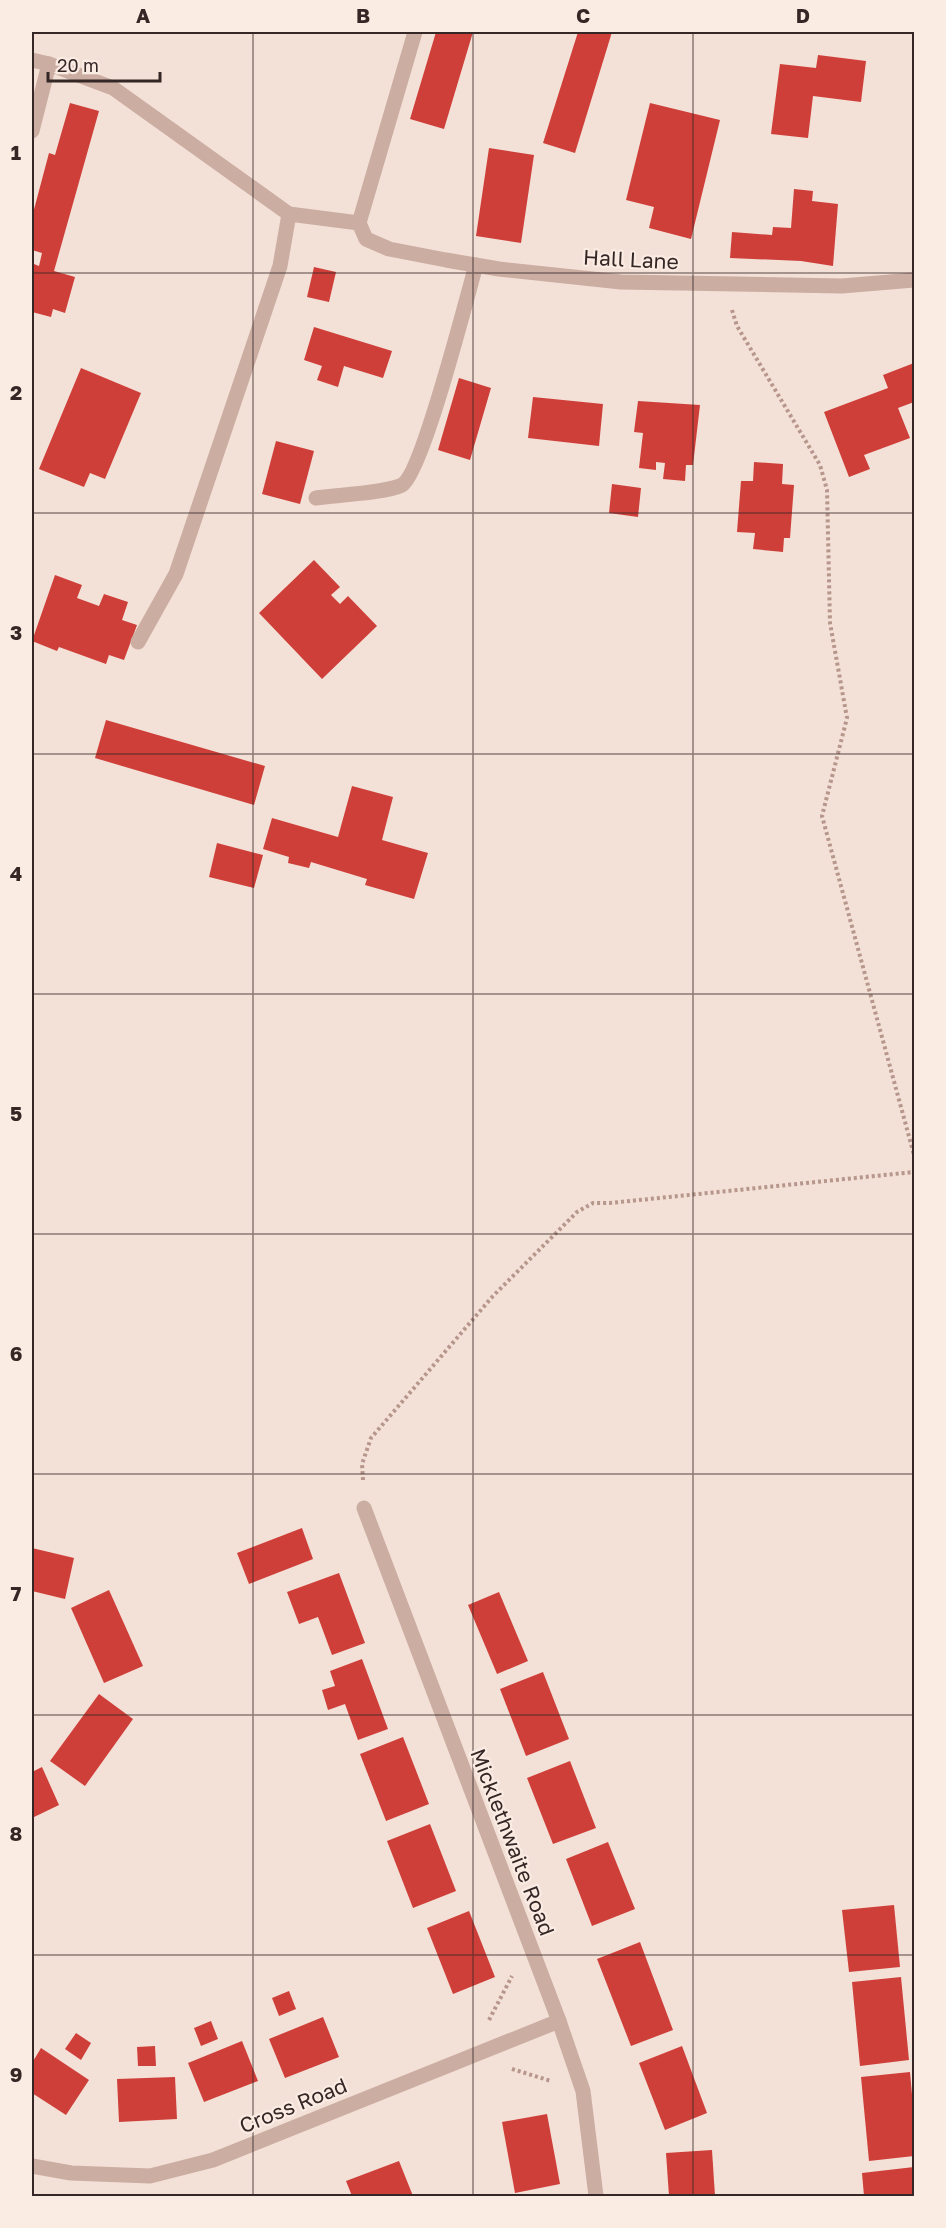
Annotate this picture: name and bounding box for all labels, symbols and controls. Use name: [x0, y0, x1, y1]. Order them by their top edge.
text: A: [136, 3, 150, 27]
text: B: [356, 3, 370, 27]
text: C: [576, 3, 590, 27]
text: D: [796, 3, 810, 27]
scale bar: [48, 45, 160, 83]
text: 20 m: [57, 54, 99, 76]
text: 1: [11, 140, 21, 164]
street label: Hall Lane: [583, 244, 679, 274]
text: 2: [10, 380, 22, 404]
text: 3: [10, 620, 22, 644]
text: 4: [10, 861, 22, 885]
text: 5: [10, 1101, 22, 1125]
text: 6: [10, 1341, 22, 1365]
text: 7: [11, 1581, 22, 1605]
street label: Micklethwaite Road: [465, 1745, 561, 1939]
text: 8: [10, 1821, 22, 1845]
text: 9: [10, 2062, 22, 2086]
street label: Cross Road: [235, 2072, 351, 2138]

